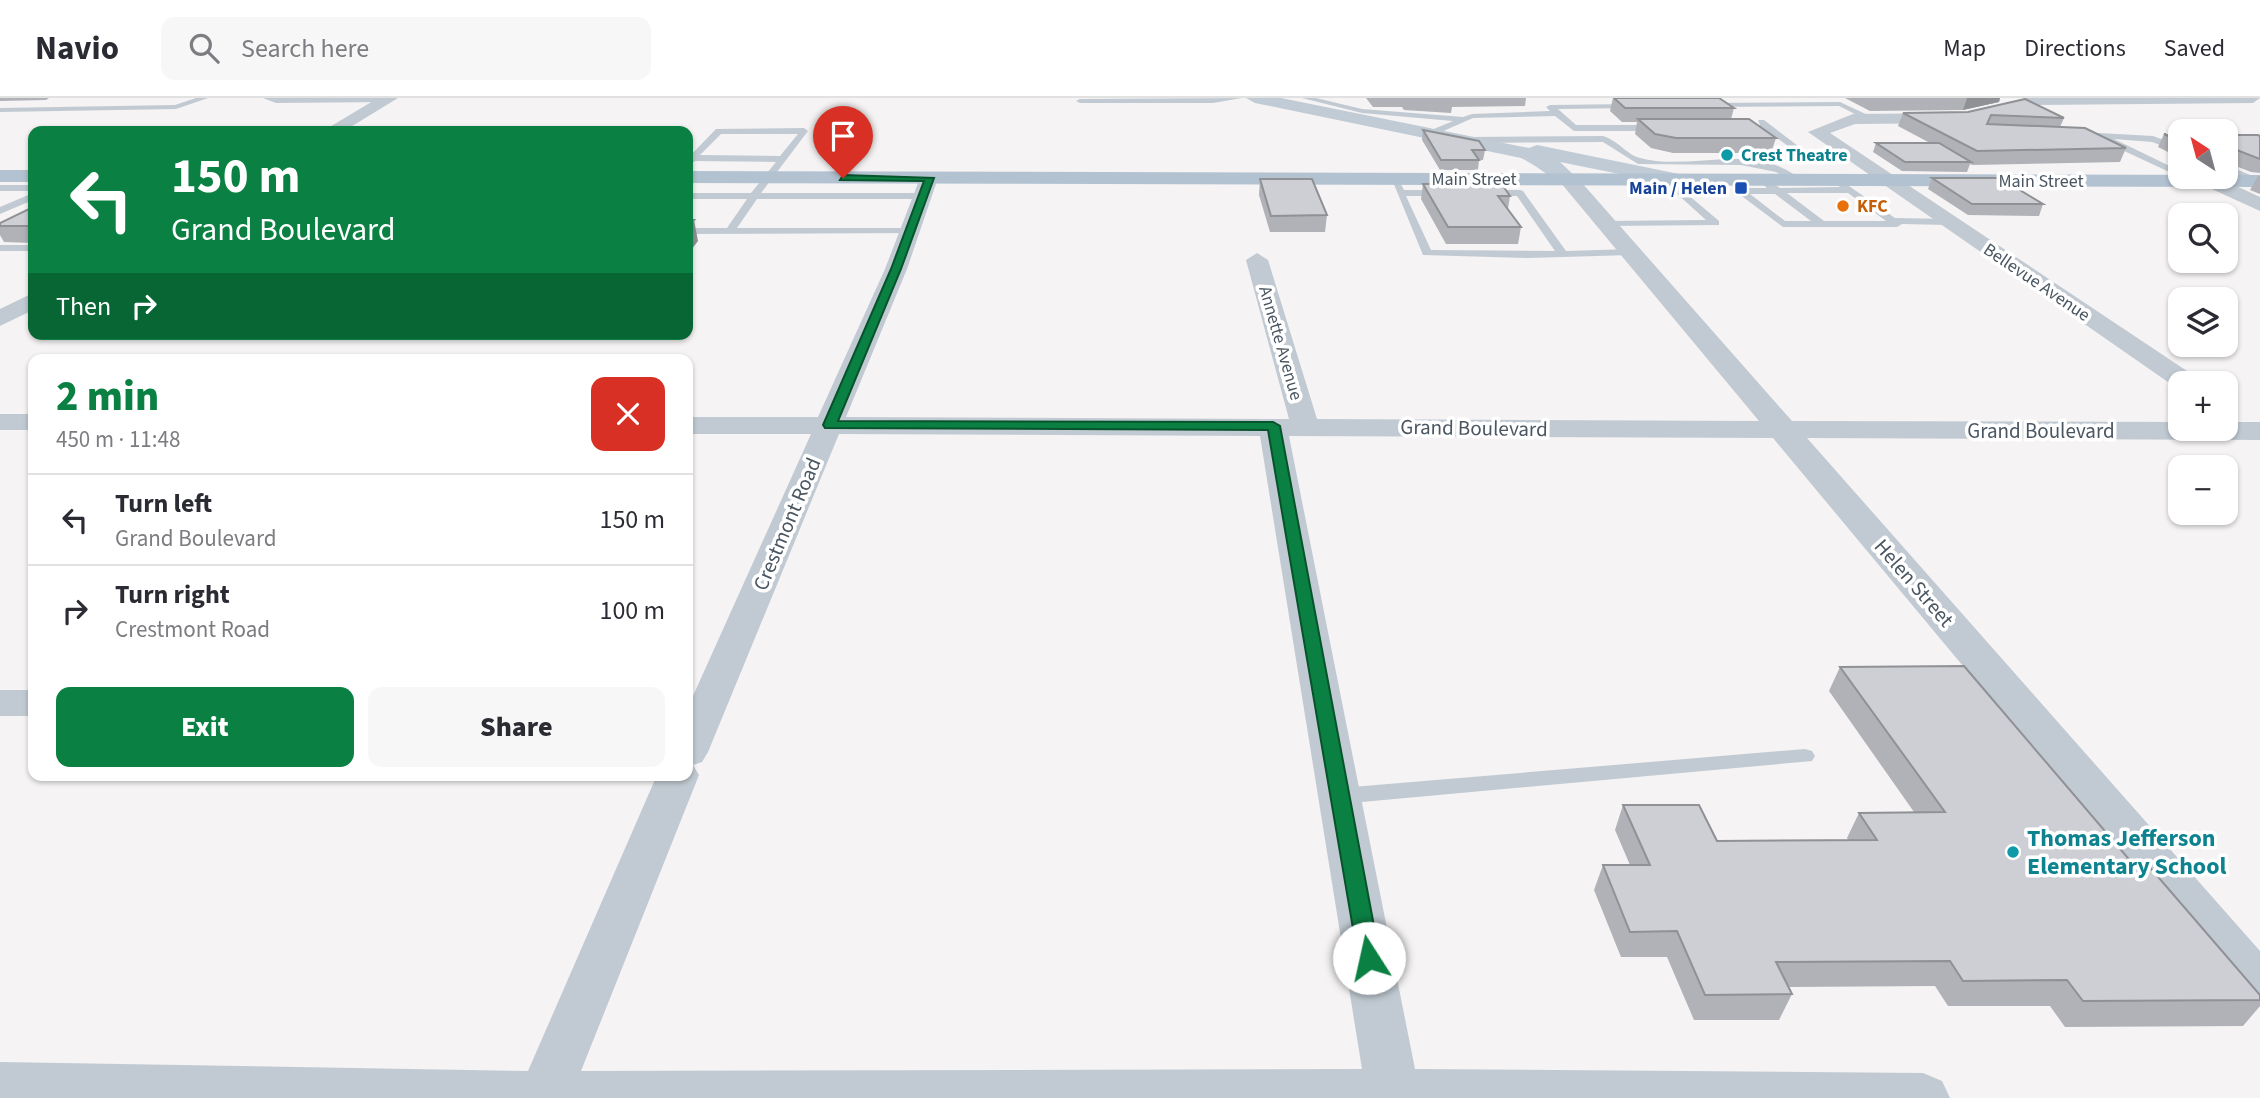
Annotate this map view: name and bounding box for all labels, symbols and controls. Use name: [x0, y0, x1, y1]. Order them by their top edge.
search box: [161, 17, 651, 80]
text: Navio: [35, 25, 119, 72]
icon: search: [185, 29, 223, 67]
text: Search here: [241, 30, 369, 67]
text: Map: [1943, 31, 1986, 66]
text: Directions: [2024, 31, 2126, 66]
text: Saved: [2164, 31, 2225, 66]
pin: [813, 106, 873, 178]
icon: arrive: [824, 117, 862, 155]
north arrow: [2168, 119, 2238, 189]
map controls: [2168, 119, 2238, 525]
text: 150 m: [171, 142, 300, 212]
place label: Crest Theatre: [1741, 143, 1848, 168]
marker: Crest Theatre: [1719, 147, 1735, 163]
icon: left: [56, 154, 147, 245]
street label: Main Street: [1431, 167, 1517, 192]
street label: Main Street: [1998, 169, 2084, 194]
place label: Main / Helen: [1629, 176, 1727, 201]
marker: Main / Helen: [1733, 180, 1749, 196]
place label: KFC: [1857, 194, 1888, 219]
marker: KFC: [1835, 198, 1851, 214]
button: search: [2168, 203, 2238, 273]
text: Grand Boulevard: [171, 207, 396, 253]
street label: Bellevue Avenue: [1978, 237, 2095, 327]
street label: Annette Avenue: [1252, 283, 1309, 403]
icon: right: [125, 287, 163, 325]
button: layers: [2168, 287, 2238, 357]
text: Then: [56, 288, 111, 325]
text: 2 min: [56, 367, 159, 427]
button: +: [2168, 371, 2238, 441]
button: close: [591, 377, 665, 451]
street label: Grand Boulevard: [1400, 412, 1548, 444]
street label: Grand Boulevard: [1967, 416, 2115, 446]
text: 450 m · 11:48: [56, 423, 180, 456]
street label: Crestmont Road: [746, 453, 828, 595]
button: −: [2168, 455, 2238, 525]
text: Turn left: [115, 485, 212, 522]
icon: left: [56, 501, 94, 539]
text: 150 m: [599, 501, 665, 538]
text: Grand Boulevard: [115, 522, 276, 555]
street label: Helen Street: [1867, 532, 1961, 634]
text: Turn right: [115, 576, 230, 613]
icon: right: [56, 592, 94, 630]
text: 100 m: [599, 592, 665, 629]
text: Crestmont Road: [115, 613, 270, 646]
button: Exit: [56, 687, 354, 767]
button: Share: [368, 687, 665, 767]
place label: Thomas Jefferson Elementary School: [2027, 821, 2226, 884]
marker: Thomas Jefferson Elementary School: [2005, 844, 2021, 860]
position arrow: [1332, 921, 1406, 995]

